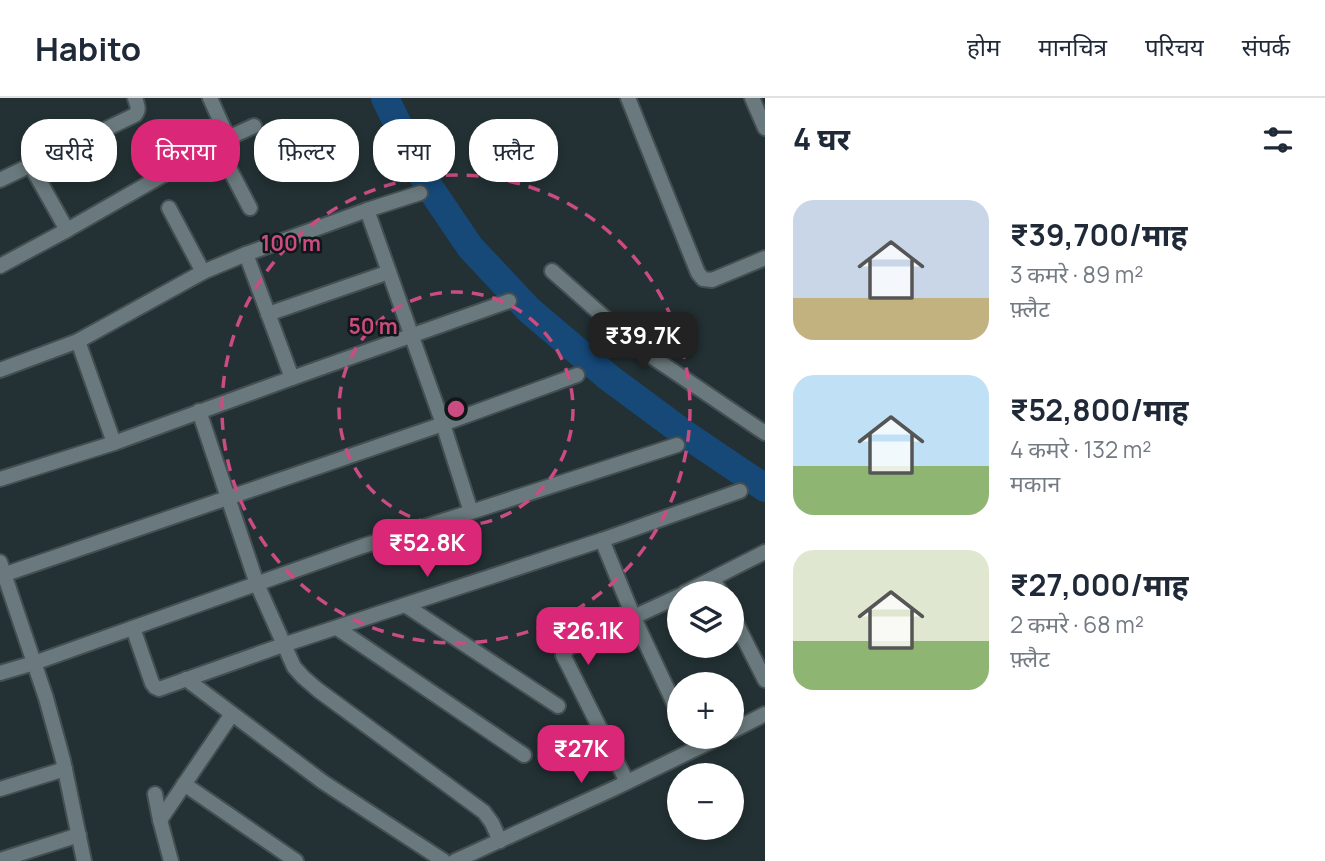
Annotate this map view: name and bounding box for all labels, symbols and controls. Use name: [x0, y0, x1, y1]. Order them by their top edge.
text: Habito: [35, 26, 141, 71]
text: होम: [967, 30, 1000, 63]
text: मानचित्र: [1038, 30, 1107, 63]
text: परिचय: [1145, 30, 1204, 63]
text: संपर्क: [1242, 30, 1290, 63]
text: 4 घर: [793, 118, 850, 159]
chip: खरीदें: [21, 119, 117, 182]
chip: किराया: [131, 119, 240, 182]
chip: फ़िल्टर: [254, 119, 359, 182]
chip: नया: [373, 119, 455, 182]
chip: फ़्लैट: [469, 119, 558, 182]
icon: filters: [1259, 121, 1297, 159]
text: ₹39,700/माह: [1010, 214, 1187, 255]
icon: home: [849, 228, 933, 312]
text: 100 m: [261, 229, 321, 257]
text: 3 कमरे · 89 m²: [1010, 258, 1143, 290]
text: फ़्लैट: [1010, 292, 1050, 324]
text: 50 m: [348, 312, 398, 340]
pin: ₹39.7K: [586, 313, 700, 372]
text: ₹39.7K: [605, 319, 681, 351]
text: ₹52,800/माह: [1010, 389, 1189, 430]
centre of rings: [444, 397, 468, 421]
icon: home: [849, 403, 933, 487]
text: 4 कमरे · 132 m²: [1010, 433, 1152, 465]
text: मकान: [1010, 467, 1060, 499]
pin: ₹52.8K: [370, 519, 484, 579]
text: ₹52.8K: [389, 526, 465, 558]
text: ₹27,000/माह: [1010, 564, 1189, 605]
icon: home: [849, 578, 933, 662]
map controls: [667, 581, 744, 840]
button: layers: [667, 581, 744, 658]
pin: ₹26.1K: [531, 608, 645, 667]
text: 2 कमरे · 68 m²: [1010, 608, 1144, 640]
text: ₹26.1K: [552, 614, 624, 646]
text: फ़्लैट: [1010, 642, 1050, 674]
button: +: [667, 672, 744, 749]
pin: ₹27K: [540, 726, 622, 785]
text: ₹27K: [553, 732, 609, 764]
button: −: [667, 763, 744, 840]

